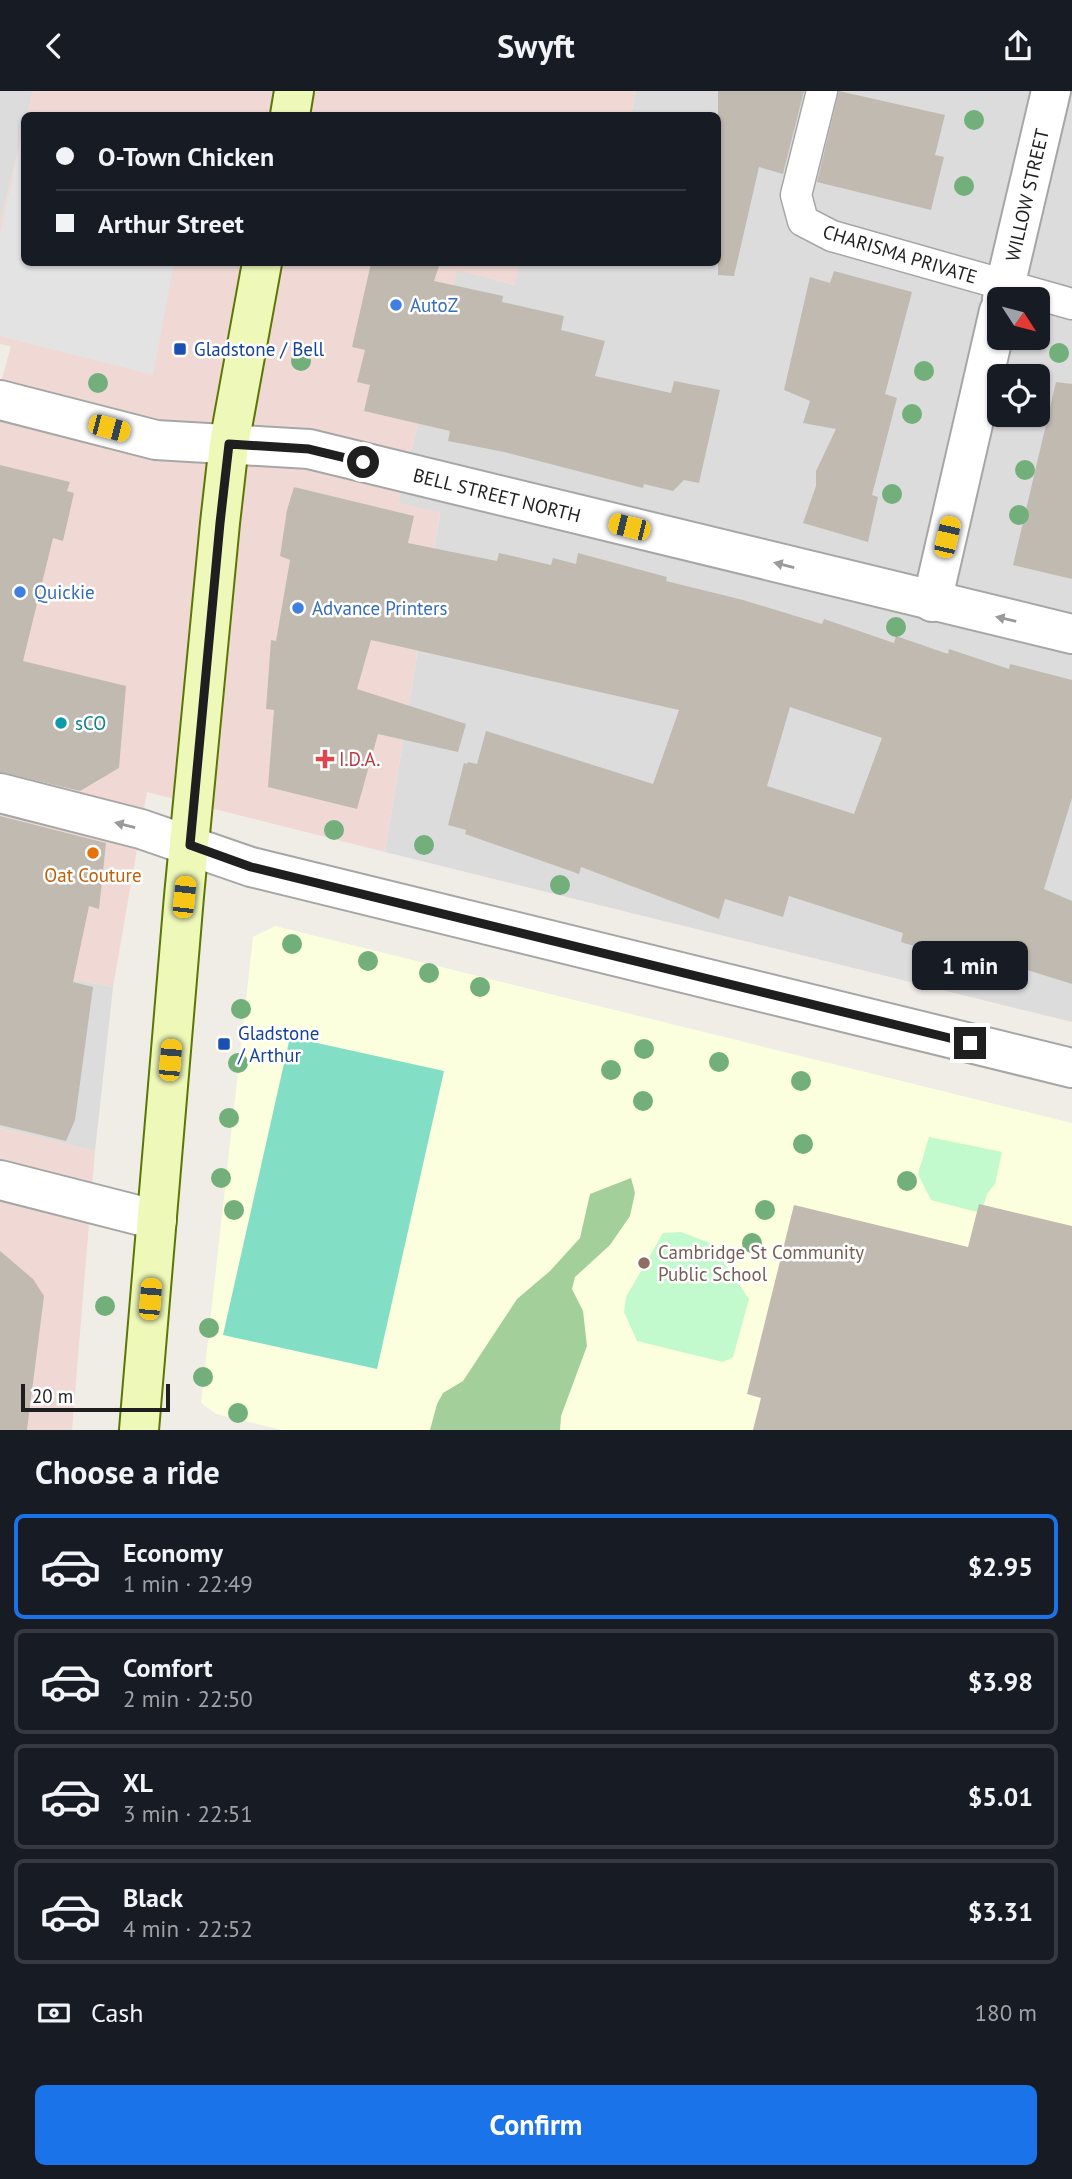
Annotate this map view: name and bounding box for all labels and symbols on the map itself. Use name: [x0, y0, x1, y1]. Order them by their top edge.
street label: WILLOW STREET: [1000, 126, 1054, 264]
street label: CHARISMA PRIVATE: [820, 219, 980, 289]
north arrow: [987, 287, 1050, 350]
place label: AutoZ: [410, 293, 458, 317]
marker: AutoZ: [388, 297, 404, 313]
place label: Gladstone / Bell: [194, 337, 324, 361]
marker: Gladstone / Bell: [172, 341, 188, 357]
car: [86, 412, 133, 444]
route start: [347, 446, 379, 478]
street label: BELL STREET NORTH: [411, 463, 583, 527]
car: [607, 512, 652, 542]
car: [933, 514, 962, 560]
one-way arrow: [773, 559, 795, 570]
place label: Quickie: [34, 580, 95, 604]
marker: Quickie: [12, 584, 28, 600]
place label: Advance Printers: [312, 596, 447, 620]
marker: Advance Printers: [290, 600, 306, 616]
one-way arrow: [994, 613, 1016, 624]
place label: sCO: [75, 711, 106, 735]
marker: sCO: [53, 715, 69, 731]
place label: I.D.A.: [339, 747, 380, 771]
marker: I.D.A.: [317, 751, 333, 767]
one-way arrow: [114, 819, 136, 830]
marker: Oat Couture: [85, 845, 101, 861]
place label: Oat Couture: [44, 863, 142, 887]
car: [172, 875, 197, 919]
callout: 1 min: [912, 941, 1028, 991]
place label: Gladstone / Arthur: [237, 1021, 319, 1067]
route end: [954, 1027, 986, 1059]
marker: Gladstone / Arthur: [216, 1036, 232, 1052]
car: [158, 1038, 183, 1082]
place label: Cambridge St Community Public School: [658, 1240, 864, 1286]
marker: Cambridge St Community Public School: [636, 1255, 652, 1271]
car: [138, 1277, 163, 1321]
scale bar: [21, 1381, 170, 1413]

